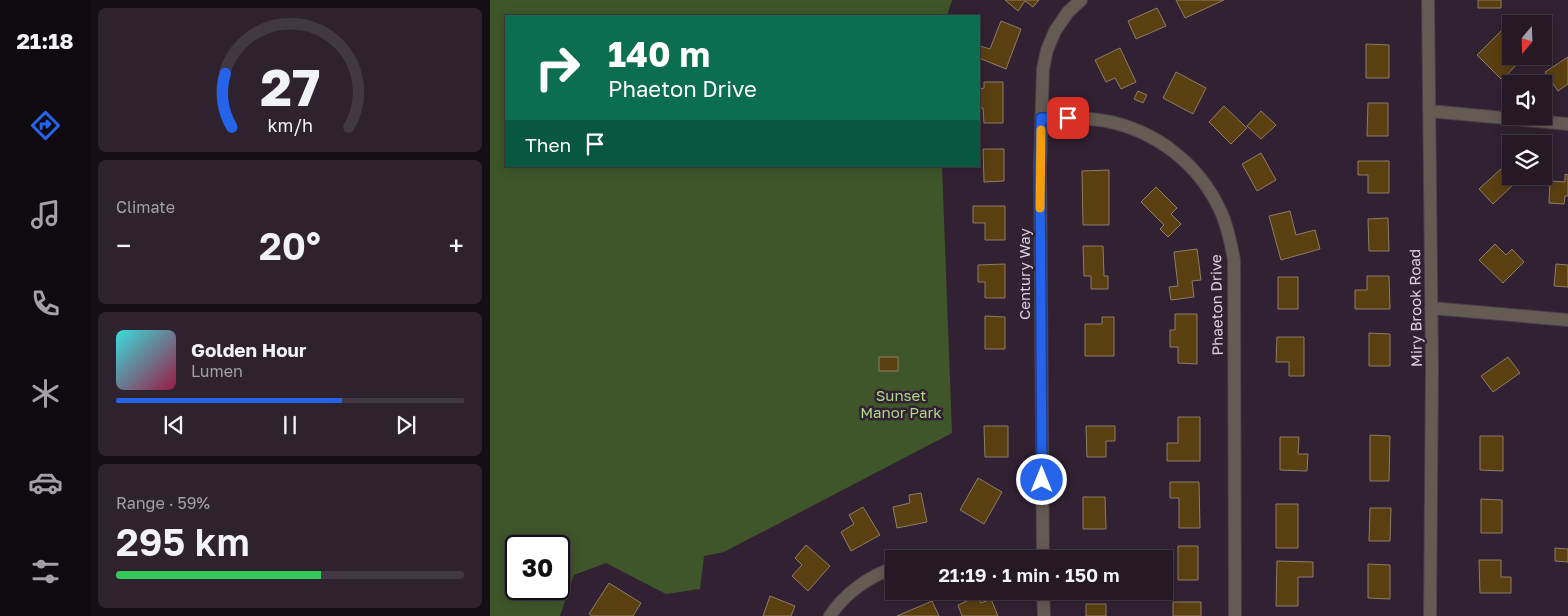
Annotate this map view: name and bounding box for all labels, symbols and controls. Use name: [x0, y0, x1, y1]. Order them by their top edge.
north arrow: [1502, 15, 1552, 65]
map controls: [1502, 15, 1552, 185]
text: 21:18: [16, 27, 74, 54]
text: 140 m: [608, 33, 710, 75]
icon: right: [525, 35, 590, 100]
text: 27: [260, 55, 320, 117]
text: Phaeton Drive: [608, 75, 757, 102]
button: sound: [1502, 75, 1552, 125]
pin: [1047, 97, 1089, 139]
icon: arrive: [1054, 104, 1082, 132]
icon: directions: [28, 108, 63, 143]
text: km/h: [267, 114, 313, 136]
icon: arrive: [581, 130, 609, 158]
text: Then: [525, 133, 571, 156]
button: layers: [1502, 135, 1552, 185]
icon: music: [28, 197, 63, 232]
text: Climate: [116, 197, 175, 217]
text: 20°: [259, 223, 321, 268]
street label: Century Way: [1015, 227, 1033, 320]
text: −: [116, 229, 131, 262]
text: +: [449, 229, 464, 262]
street label: Miry Brook Road: [1405, 249, 1425, 367]
street label: Phaeton Drive: [1206, 254, 1226, 356]
icon: phone: [28, 286, 63, 321]
text: Golden Hour: [191, 338, 306, 361]
text: Lumen: [191, 361, 243, 381]
icon: climate: [28, 376, 63, 411]
park label: Sunset Manor Park: [860, 386, 942, 421]
icon: previous: [160, 411, 188, 439]
icon: pause: [276, 411, 304, 439]
icon: next: [392, 411, 420, 439]
position arrow: [1015, 453, 1067, 505]
icon: car: [28, 465, 63, 500]
text: Range · 59%: [116, 493, 210, 513]
text: 295 km: [116, 519, 250, 564]
speed limit sign: 30: [505, 535, 570, 600]
icon: filters: [28, 554, 63, 589]
text: 21:19 · 1 min · 150 m: [938, 563, 1120, 586]

